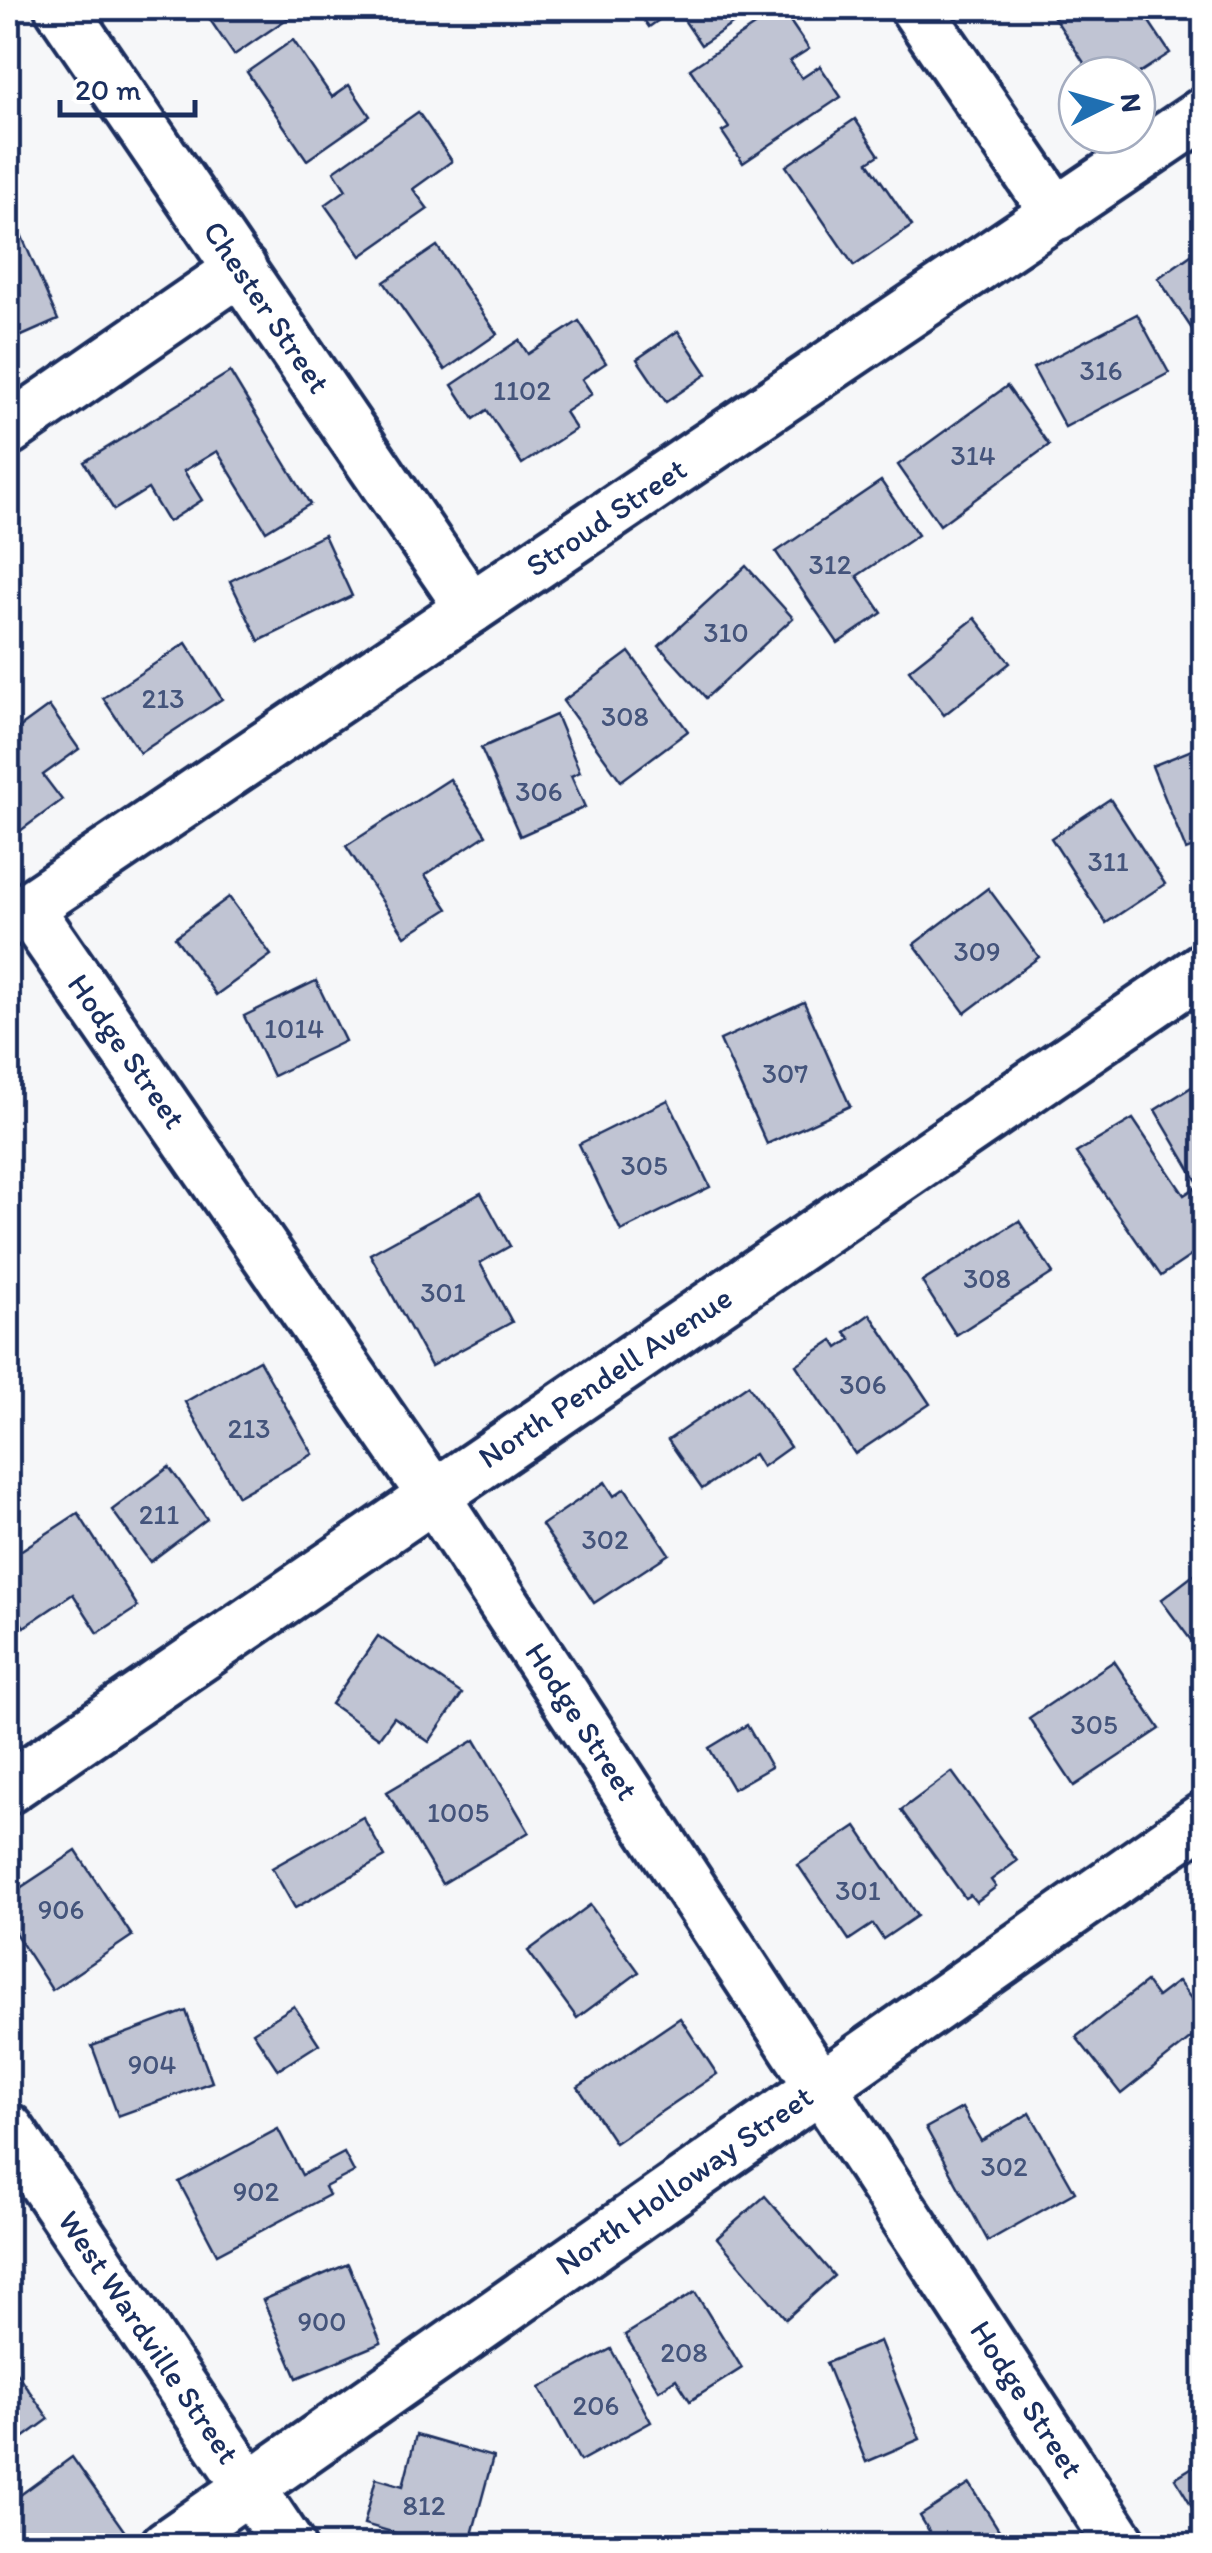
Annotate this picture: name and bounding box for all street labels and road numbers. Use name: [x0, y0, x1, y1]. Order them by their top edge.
street label: Chester Street: [195, 214, 339, 400]
street label: Stroud Street: [519, 449, 693, 585]
street label: Hodge Street: [60, 966, 194, 1136]
street label: North Pendell Avenue: [471, 1278, 739, 1476]
street label: Hodge Street: [517, 1635, 647, 1807]
street label: North Holloway Street: [548, 2077, 820, 2283]
street label: West Wardville Street: [50, 2203, 248, 2471]
street label: Hodge Street: [962, 2313, 1092, 2485]

